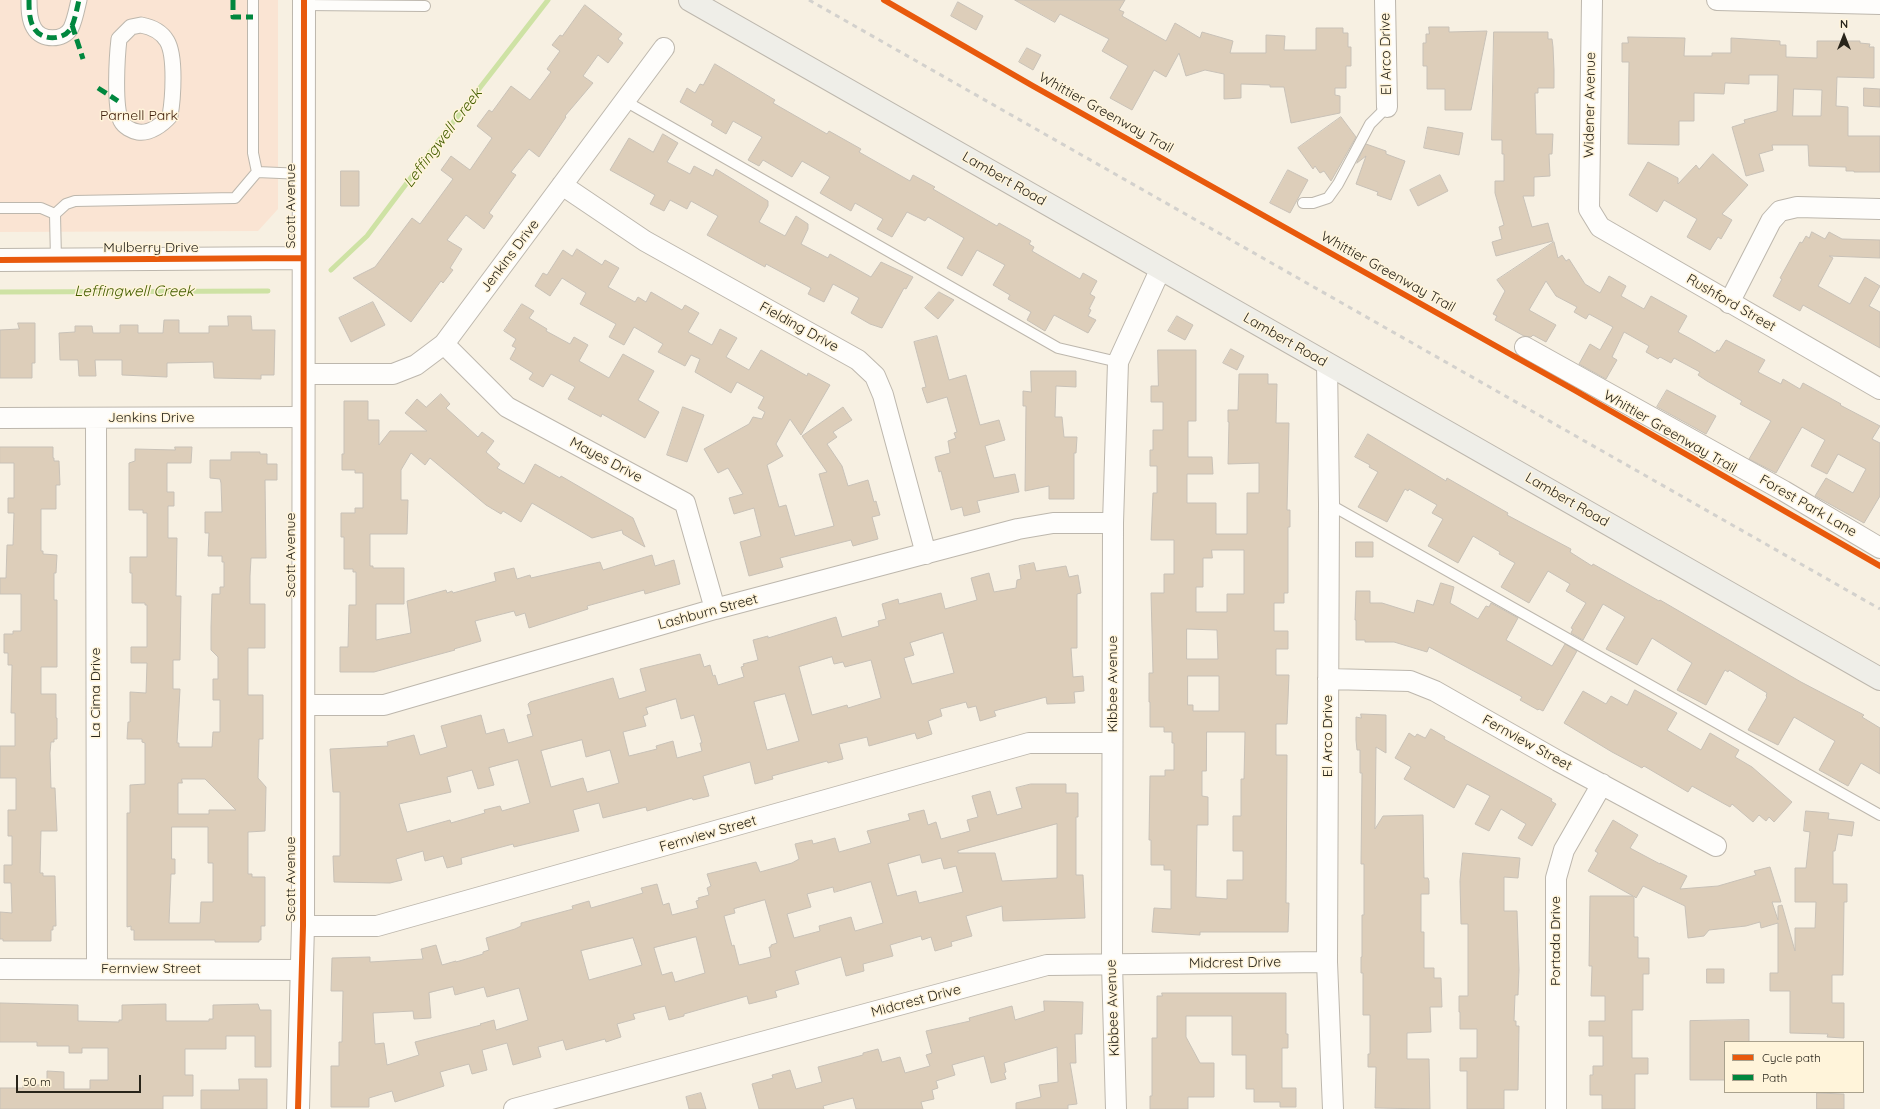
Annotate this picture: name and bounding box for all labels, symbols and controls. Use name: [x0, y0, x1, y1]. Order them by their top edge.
street label: El Arco Drive: [1377, 13, 1395, 95]
north arrow: [1824, 16, 1864, 56]
text: N: [1840, 17, 1848, 31]
street label: Widener Avenue: [1581, 52, 1599, 158]
street label: Whittier Greenway Trail: [1036, 69, 1176, 157]
water label: Leffingwell Creek: [400, 85, 486, 191]
park label: Parnell Park: [100, 108, 178, 124]
street label: Lambert Road: [959, 148, 1049, 210]
street label: Scott Avenue: [283, 164, 299, 248]
street label: Jenkins Drive: [477, 216, 543, 296]
street label: Whittier Greenway Trail: [1318, 228, 1458, 316]
street label: Mulberry Drive: [103, 240, 199, 256]
street label: Rushford Street: [1683, 271, 1779, 335]
water label: Leffingwell Creek: [74, 282, 194, 300]
street label: Fielding Drive: [757, 298, 841, 356]
street label: Lambert Road: [1240, 309, 1330, 371]
street label: Whittier Greenway Trail: [1600, 387, 1740, 477]
street label: Jenkins Drive: [108, 410, 194, 426]
street label: Mayes Drive: [567, 434, 645, 486]
street label: Lambert Road: [1522, 469, 1612, 531]
street label: Forest Park Lane: [1756, 471, 1860, 541]
street label: Scott Avenue: [283, 513, 299, 597]
street label: Lashburn Street: [656, 591, 760, 633]
street label: Kibbee Avenue: [1105, 636, 1121, 732]
street label: La Cima Drive: [88, 648, 104, 738]
street label: El Arco Drive: [1320, 695, 1336, 777]
street label: Fernview Street: [1479, 711, 1575, 775]
street label: Fernview Street: [658, 812, 758, 856]
street label: Scott Avenue: [283, 837, 299, 921]
street label: Portada Drive: [1548, 896, 1564, 986]
street label: Midcrest Drive: [1189, 954, 1281, 972]
street label: Kibbee Avenue: [1103, 959, 1123, 1057]
street label: Fernview Street: [101, 961, 201, 977]
street label: Midcrest Drive: [869, 981, 963, 1021]
legend: [1724, 1041, 1864, 1093]
text: Cycle path: [1762, 1050, 1821, 1065]
scale bar: [18, 1067, 143, 1093]
text: Path: [1762, 1070, 1787, 1085]
text: 50 m: [23, 1074, 51, 1089]

